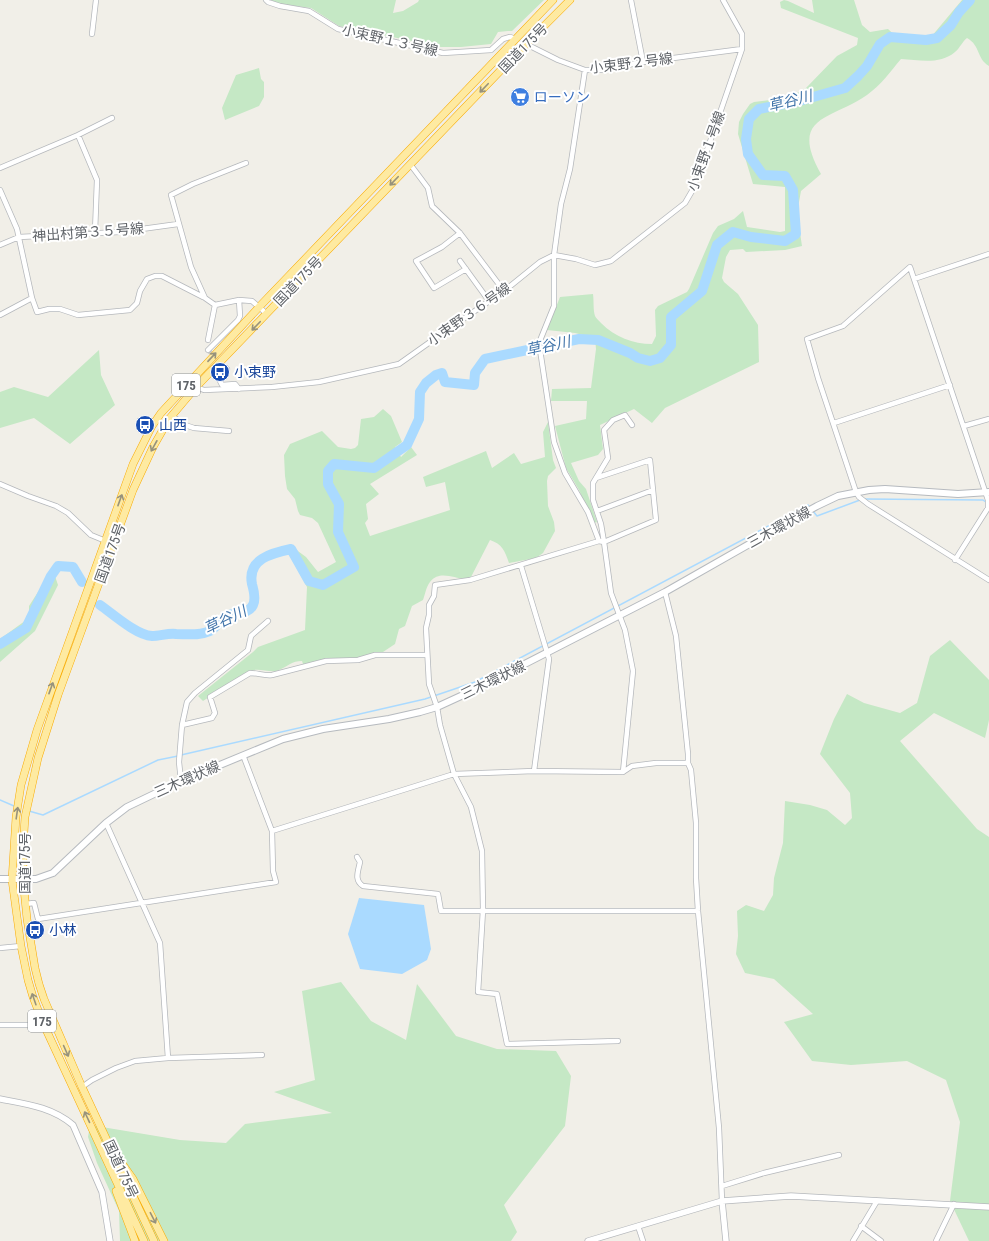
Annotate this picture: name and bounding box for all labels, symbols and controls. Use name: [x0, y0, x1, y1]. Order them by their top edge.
street label: 国道175号: [495, 20, 551, 76]
street label: 小束野１３号線: [340, 21, 440, 59]
street label: 小束野２号線: [588, 50, 674, 76]
one-way arrow: [479, 83, 489, 93]
supermarket icon: ローソン: [509, 86, 531, 108]
water label: 草谷川: [766, 86, 816, 115]
place label: ローソン: [534, 89, 590, 105]
street label: 小束野１号線: [684, 109, 728, 193]
one-way arrow: [389, 176, 399, 186]
street label: 神出村第３５号線: [32, 220, 144, 244]
street label: 国道175号: [270, 253, 326, 309]
street label: 小束野３６号線: [424, 279, 514, 349]
one-way arrow: [251, 321, 260, 331]
water label: 草谷川: [524, 332, 574, 359]
one-way arrow: [207, 352, 217, 362]
bus stop icon: 小束野: [209, 361, 231, 383]
place label: 小束野: [234, 364, 276, 380]
road number: 175: [172, 374, 200, 396]
bus stop icon: 山西: [134, 414, 156, 436]
place label: 山西: [159, 417, 187, 433]
one-way arrow: [149, 439, 157, 451]
one-way arrow: [116, 494, 124, 506]
street label: 三木環状線: [745, 503, 813, 551]
street label: 国道175号: [92, 521, 128, 585]
water label: 草谷川: [201, 601, 251, 638]
street label: 三木環状線: [458, 657, 528, 703]
one-way arrow: [48, 682, 56, 694]
street label: 三木環状線: [152, 757, 222, 801]
one-way arrow: [13, 807, 21, 820]
street label: 国道175号: [17, 832, 33, 894]
bus stop icon: 小林: [24, 919, 46, 941]
place label: 小林: [49, 922, 77, 938]
one-way arrow: [30, 992, 37, 1005]
road number: 175: [28, 1010, 56, 1032]
one-way arrow: [63, 1045, 71, 1057]
one-way arrow: [83, 1111, 90, 1123]
street label: 国道175号: [100, 1137, 142, 1201]
one-way arrow: [150, 1212, 157, 1224]

